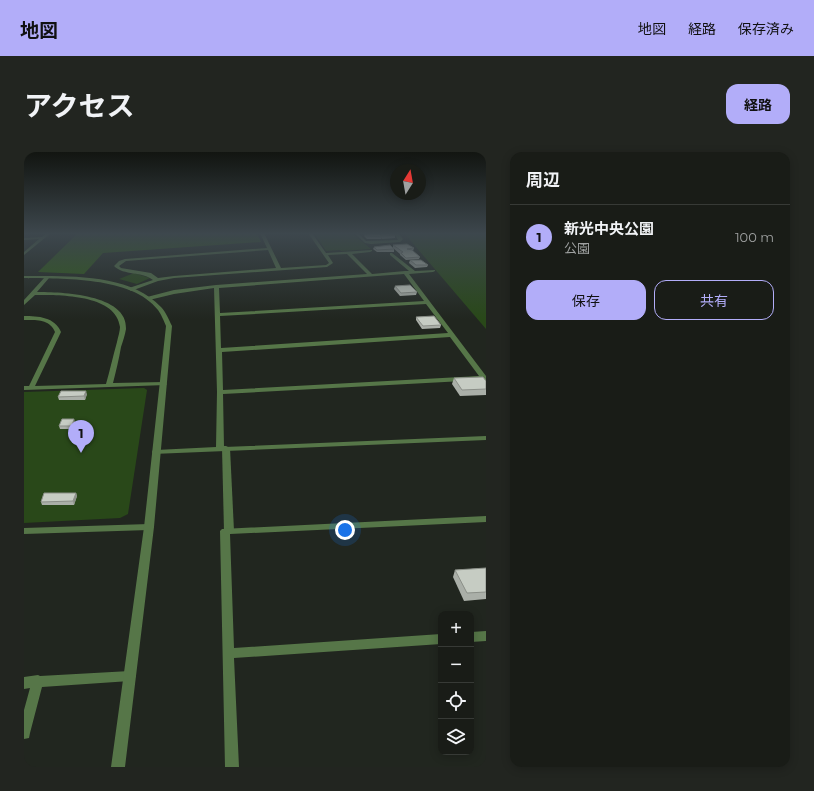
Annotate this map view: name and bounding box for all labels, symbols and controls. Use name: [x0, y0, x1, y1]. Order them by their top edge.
text: 地図: [20, 19, 58, 42]
text: 地図: [638, 20, 666, 38]
text: 経路: [688, 20, 716, 38]
text: 保存済み: [738, 20, 794, 38]
button: 経路: [726, 84, 790, 124]
text: アクセス: [24, 89, 135, 123]
north arrow: [390, 164, 426, 200]
text: 周辺: [526, 170, 560, 190]
text: 新光中央公園: [564, 219, 654, 238]
text: 1: [536, 229, 542, 245]
text: 100 m: [735, 229, 774, 245]
text: 公園: [564, 240, 590, 256]
button: 保存: [526, 280, 646, 320]
button: 共有: [654, 280, 774, 320]
pin: 1: [68, 420, 94, 453]
your location: [335, 520, 355, 540]
map controls: [438, 611, 474, 755]
button: +: [438, 611, 474, 647]
button: −: [438, 647, 474, 683]
button: locate: [438, 683, 474, 719]
button: layers: [438, 719, 474, 755]

